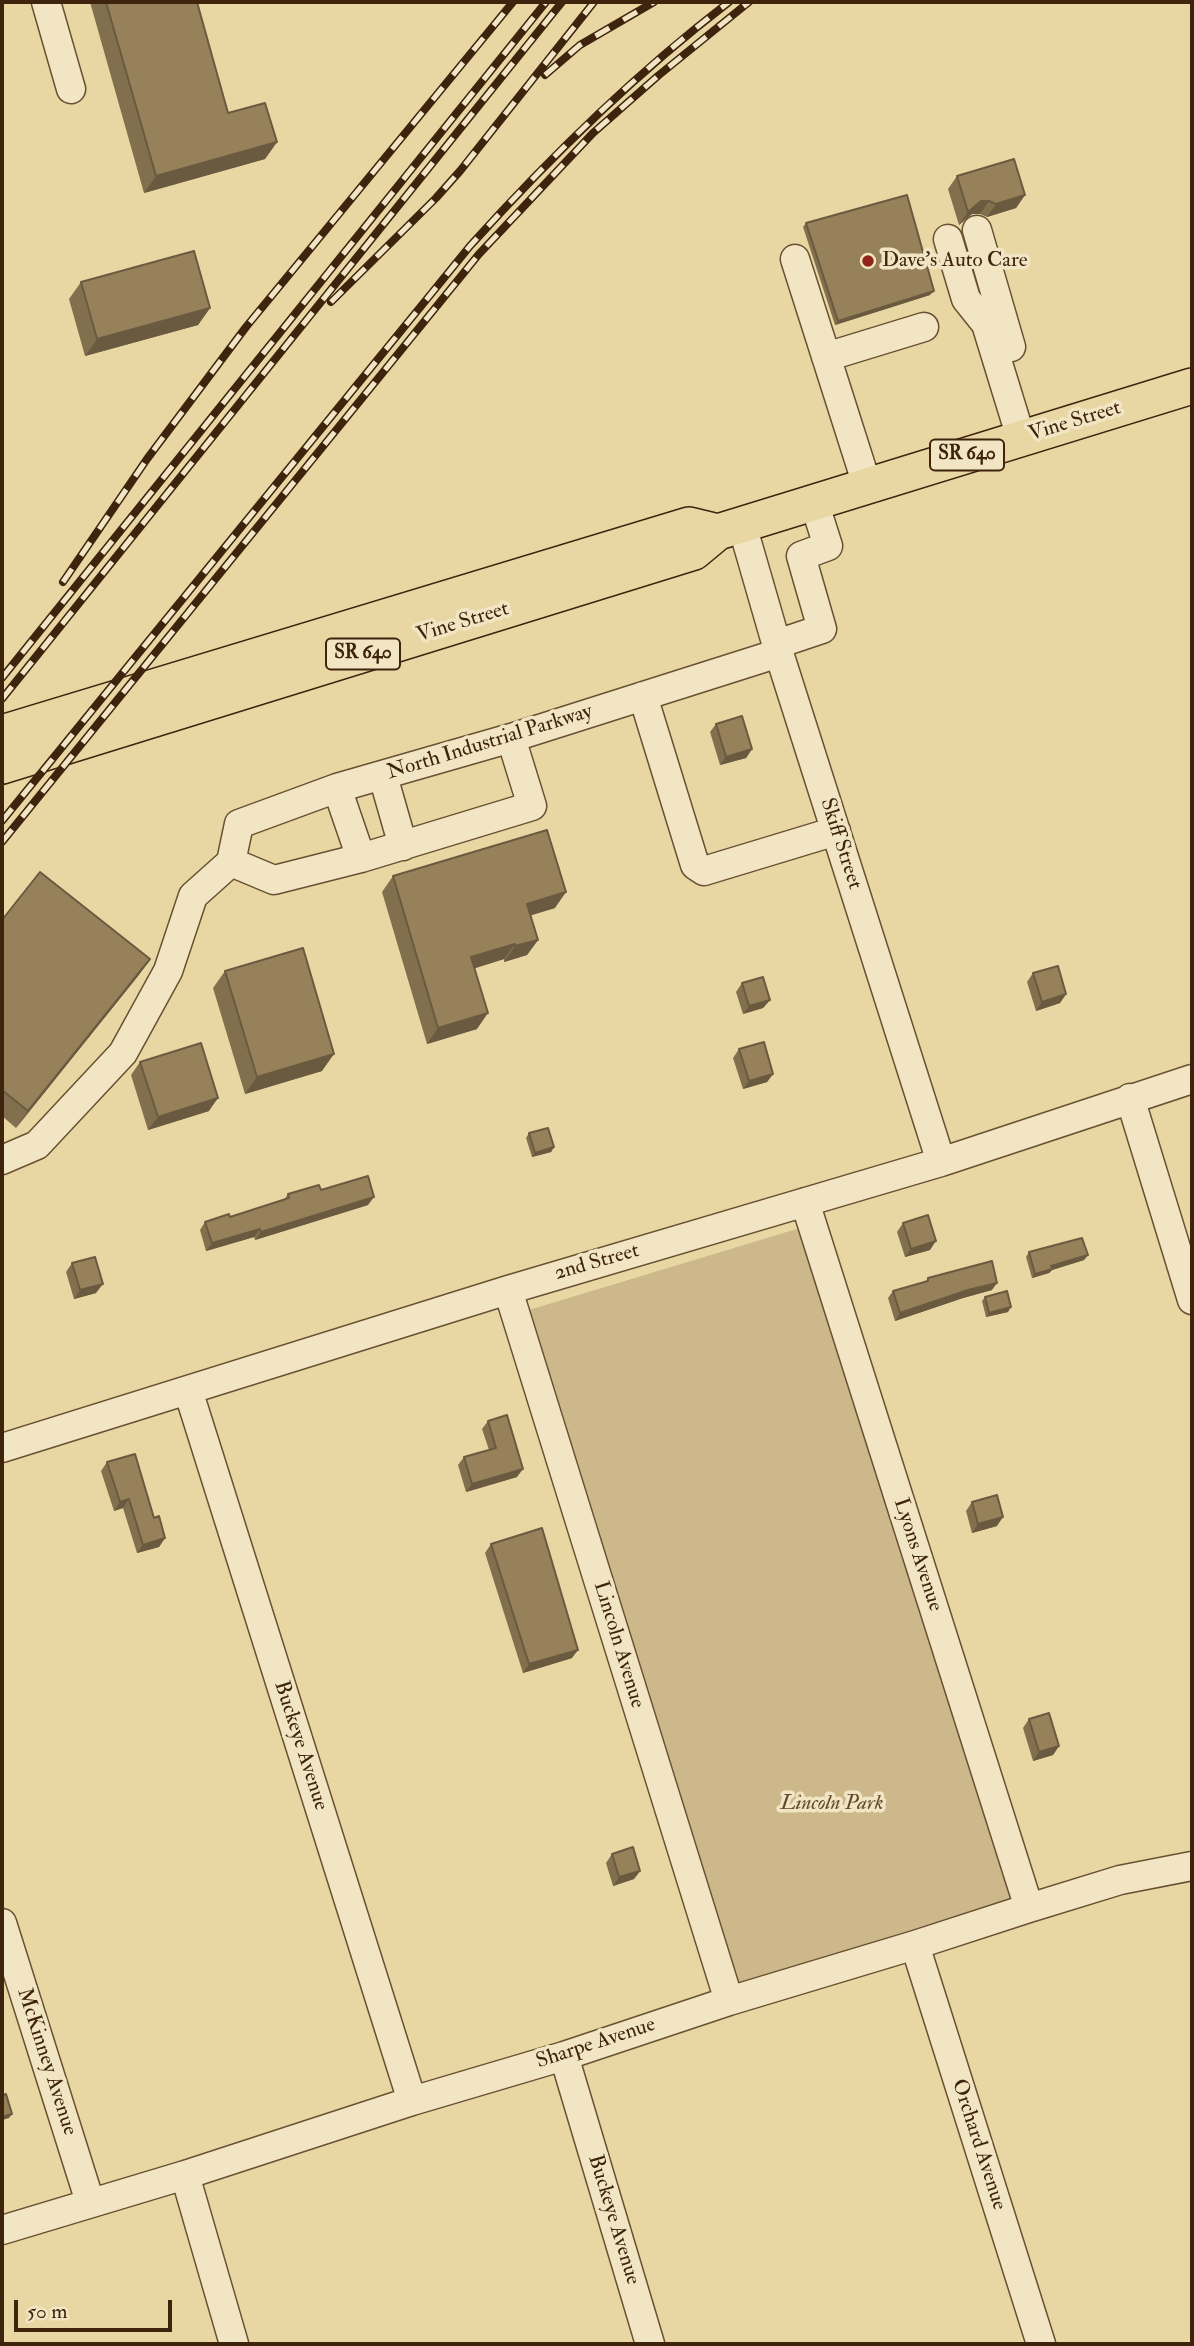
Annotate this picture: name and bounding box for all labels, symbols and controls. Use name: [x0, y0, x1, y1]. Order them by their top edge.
place label: Dave's Auto Care: [882, 248, 1027, 274]
marker: Dave's Auto Care: [860, 253, 876, 269]
street label: Vine Street: [1026, 396, 1124, 448]
road number: SR 640: [930, 440, 1004, 470]
street label: Vine Street: [414, 597, 512, 649]
road number: SR 640: [326, 638, 400, 670]
street label: North Industrial Parkway: [384, 700, 596, 786]
street label: Skiff Street: [813, 795, 867, 893]
street label: 2nd Street: [552, 1239, 642, 1287]
street label: Lyons Avenue: [887, 1495, 947, 1615]
street label: Lincoln Avenue: [587, 1578, 649, 1712]
street label: Buckeye Avenue: [267, 1678, 333, 1814]
park label: Lincoln Park: [781, 1791, 883, 1817]
street label: McKinney Avenue: [10, 1985, 82, 2139]
street label: Sharpe Avenue: [533, 2013, 659, 2075]
street label: Orchard Avenue: [945, 2076, 1011, 2214]
street label: Buckeye Avenue: [581, 2152, 645, 2288]
scale bar: [18, 2286, 175, 2330]
text: 50 m: [27, 2298, 68, 2325]

